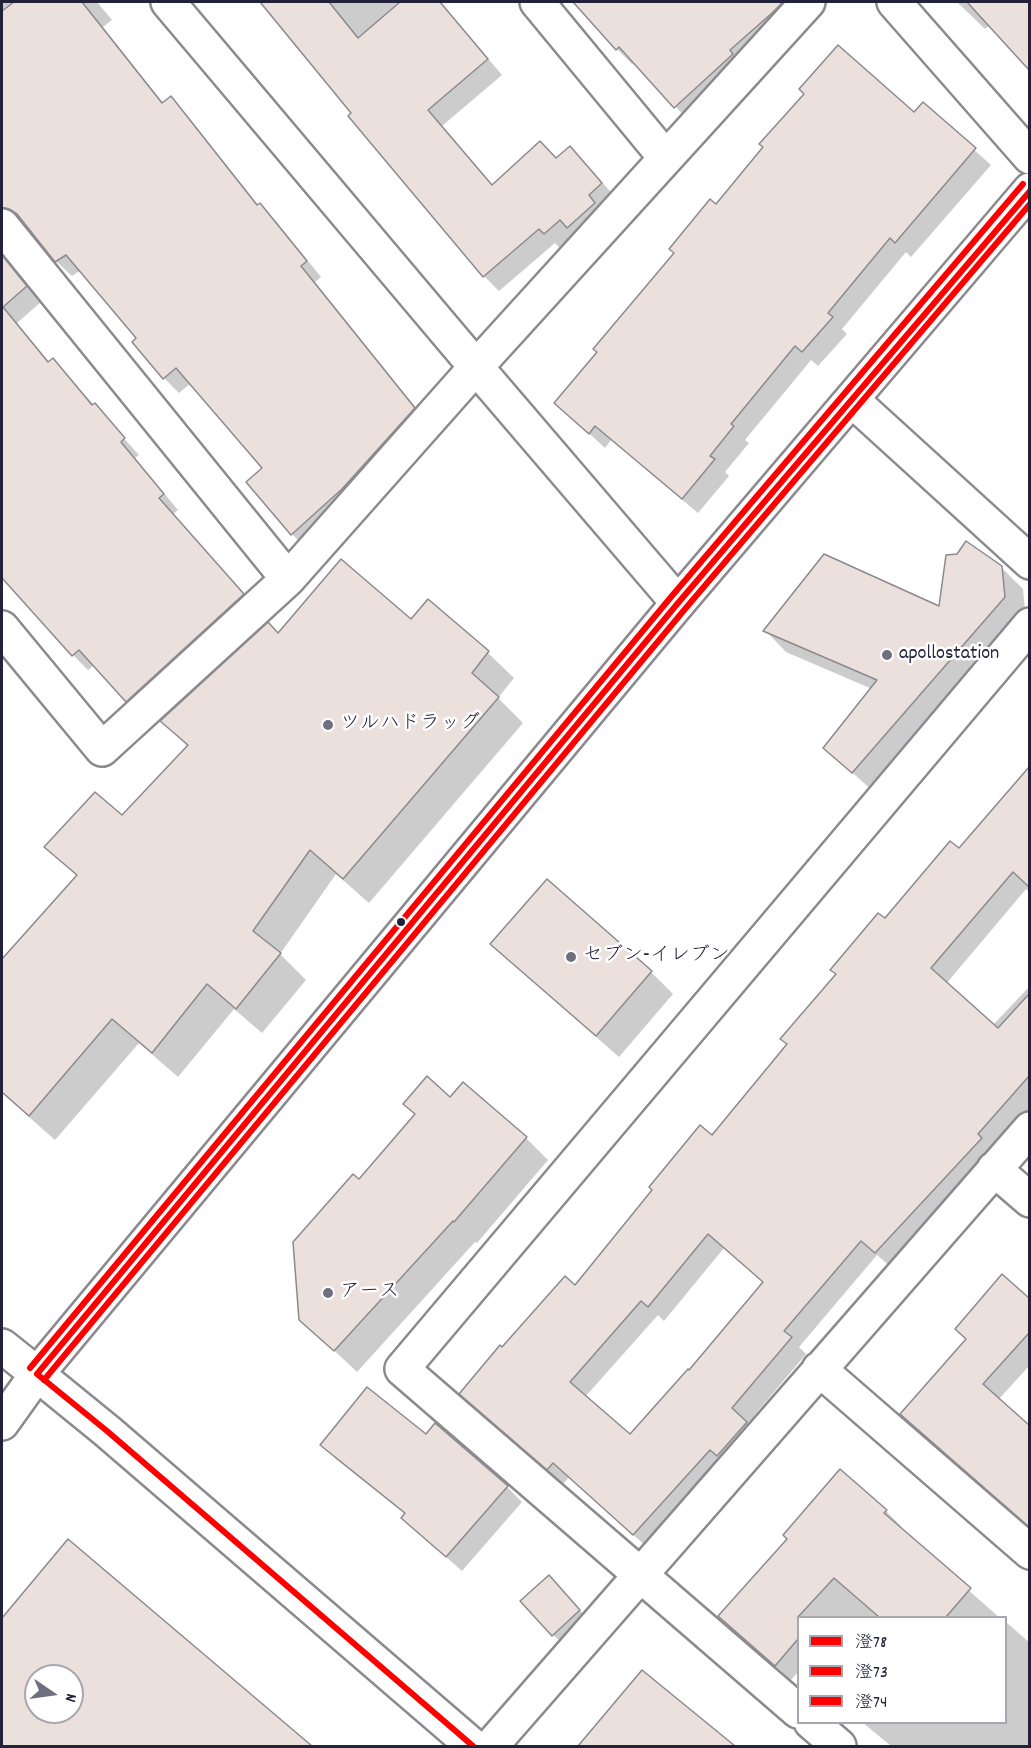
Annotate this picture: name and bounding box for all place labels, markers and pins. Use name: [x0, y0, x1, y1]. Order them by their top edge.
place label: apollostation: [899, 643, 999, 667]
marker: apollostation: [880, 648, 894, 662]
place label: ツルハドラッグ: [340, 713, 480, 737]
marker: ツルハドラッグ: [321, 718, 335, 732]
unlabelled marker: [395, 916, 407, 928]
place label: セブン-イレブン: [583, 945, 730, 969]
marker: セブン-イレブン: [564, 950, 578, 964]
place label: アース: [340, 1281, 399, 1305]
marker: アース: [321, 1286, 335, 1300]

